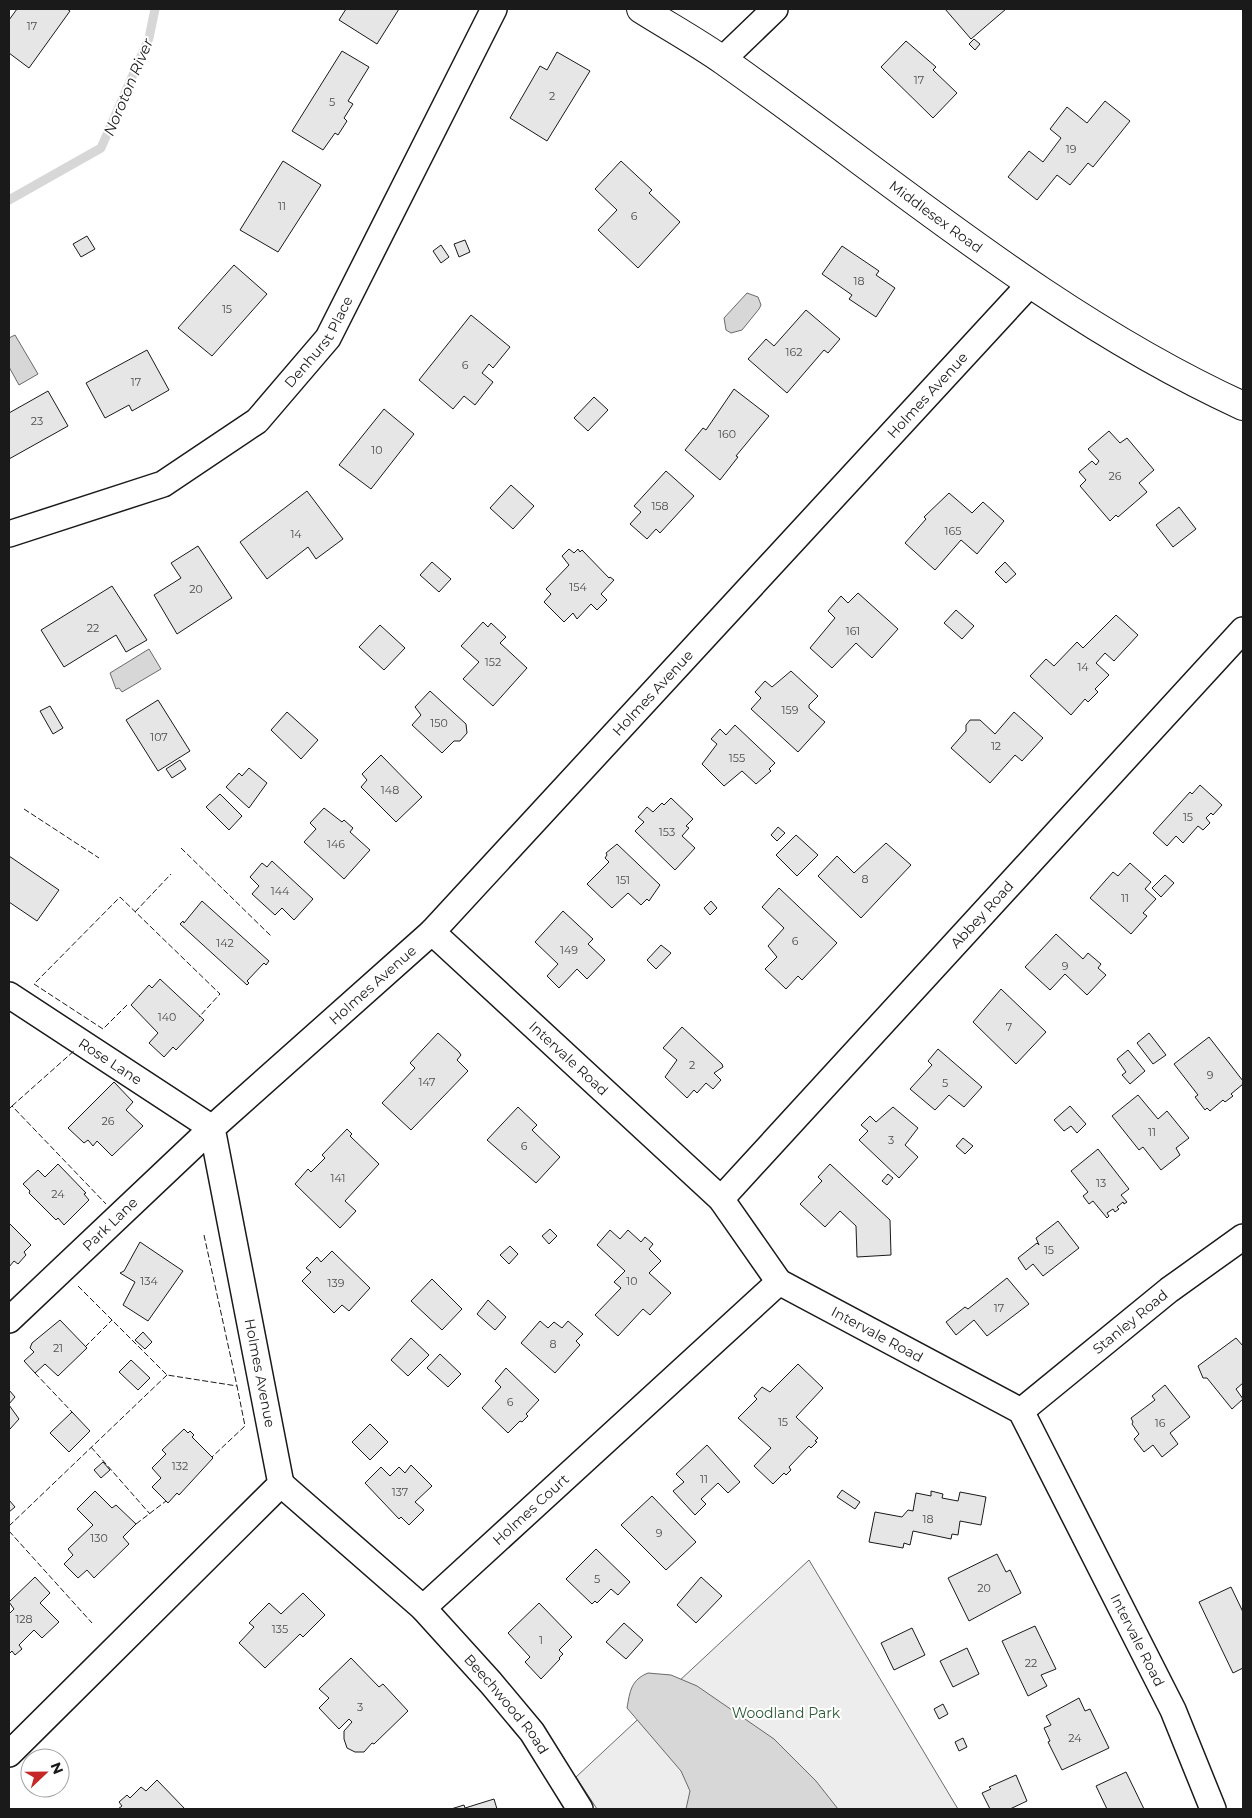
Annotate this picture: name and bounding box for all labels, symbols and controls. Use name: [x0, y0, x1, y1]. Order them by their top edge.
house number: 17: [27, 19, 37, 33]
water label: Noroton River: [99, 35, 157, 139]
house number: 17: [914, 73, 924, 87]
house number: 2: [549, 89, 555, 103]
house number: 5: [329, 95, 335, 109]
house number: 19: [1066, 142, 1077, 156]
street label: Middlesex Road: [886, 177, 986, 257]
house number: 11: [278, 199, 286, 213]
house number: 6: [631, 209, 638, 223]
house number: 18: [854, 274, 865, 288]
street label: Denhurst Place: [280, 293, 357, 391]
house number: 15: [222, 302, 232, 316]
house number: 162: [786, 345, 802, 359]
street label: Holmes Avenue: [883, 348, 972, 442]
house number: 6: [462, 358, 469, 372]
house number: 17: [131, 375, 141, 389]
house number: 23: [31, 414, 43, 428]
house number: 160: [718, 427, 736, 441]
house number: 10: [371, 443, 383, 457]
house number: 26: [1109, 469, 1122, 483]
house number: 158: [651, 499, 669, 513]
house number: 165: [945, 524, 961, 538]
house number: 14: [290, 527, 302, 541]
house number: 154: [569, 580, 587, 594]
house number: 20: [189, 582, 203, 596]
house number: 22: [87, 621, 99, 635]
house number: 161: [846, 624, 860, 638]
street label: Holmes Avenue: [609, 646, 697, 740]
house number: 152: [485, 655, 501, 669]
house number: 14: [1077, 660, 1089, 674]
house number: 159: [782, 703, 799, 717]
house number: 150: [430, 716, 448, 730]
house number: 107: [150, 730, 168, 744]
house number: 12: [991, 739, 1001, 753]
house number: 155: [729, 751, 745, 765]
house number: 148: [381, 783, 399, 797]
house number: 15: [1183, 810, 1193, 824]
house number: 153: [659, 825, 675, 839]
house number: 146: [327, 837, 345, 851]
house number: 8: [861, 872, 869, 886]
house number: 151: [616, 873, 630, 887]
street label: Abbey Road: [946, 877, 1017, 952]
house number: 144: [271, 884, 290, 898]
house number: 11: [1121, 891, 1129, 905]
house number: 6: [792, 934, 799, 948]
house number: 142: [216, 936, 234, 950]
street label: Holmes Avenue: [325, 941, 420, 1028]
house number: 149: [560, 943, 578, 957]
house number: 9: [1062, 959, 1069, 973]
house number: 140: [158, 1010, 176, 1024]
street label: Intervale Road: [525, 1017, 612, 1099]
house number: 7: [1006, 1020, 1012, 1034]
street label: Rose Lane: [75, 1034, 145, 1089]
house number: 2: [689, 1058, 695, 1072]
house number: 9: [1207, 1068, 1214, 1082]
house number: 147: [418, 1075, 436, 1089]
house number: 5: [942, 1076, 948, 1090]
house number: 26: [102, 1114, 115, 1128]
house number: 11: [1148, 1125, 1156, 1139]
house number: 3: [888, 1133, 894, 1147]
house number: 6: [521, 1139, 528, 1153]
house number: 141: [331, 1171, 345, 1185]
house number: 13: [1096, 1176, 1106, 1190]
house number: 24: [51, 1187, 65, 1201]
street label: Park Lane: [79, 1193, 141, 1255]
house number: 15: [1044, 1243, 1054, 1257]
house number: 134: [140, 1274, 158, 1288]
house number: 10: [626, 1274, 638, 1288]
house number: 139: [328, 1276, 345, 1290]
street label: Stanley Road: [1089, 1286, 1171, 1358]
house number: 17: [994, 1301, 1004, 1315]
street label: Intervale Road: [828, 1303, 926, 1366]
street label: Holmes Avenue: [241, 1317, 279, 1429]
house number: 8: [549, 1337, 557, 1351]
house number: 21: [53, 1341, 63, 1355]
house number: 6: [507, 1395, 514, 1409]
house number: 15: [778, 1415, 788, 1429]
house number: 16: [1155, 1416, 1166, 1430]
house number: 132: [172, 1459, 188, 1473]
street label: Holmes Court: [489, 1470, 573, 1549]
house number: 11: [700, 1472, 708, 1486]
house number: 137: [392, 1485, 408, 1499]
house number: 18: [923, 1512, 934, 1526]
house number: 9: [656, 1526, 663, 1540]
house number: 130: [90, 1531, 108, 1545]
house number: 5: [594, 1572, 600, 1586]
house number: 20: [977, 1581, 991, 1595]
street label: Intervale Road: [1106, 1591, 1169, 1689]
house number: 128: [15, 1612, 33, 1626]
house number: 135: [272, 1622, 288, 1636]
house number: 1: [539, 1633, 543, 1647]
street label: Beechwood Road: [460, 1650, 553, 1757]
house number: 22: [1025, 1656, 1037, 1670]
house number: 3: [357, 1700, 363, 1714]
park label: Woodland Park: [732, 1704, 841, 1722]
house number: 24: [1068, 1731, 1082, 1745]
north arrow: [20, 1748, 70, 1798]
text: N: [47, 1760, 68, 1777]

